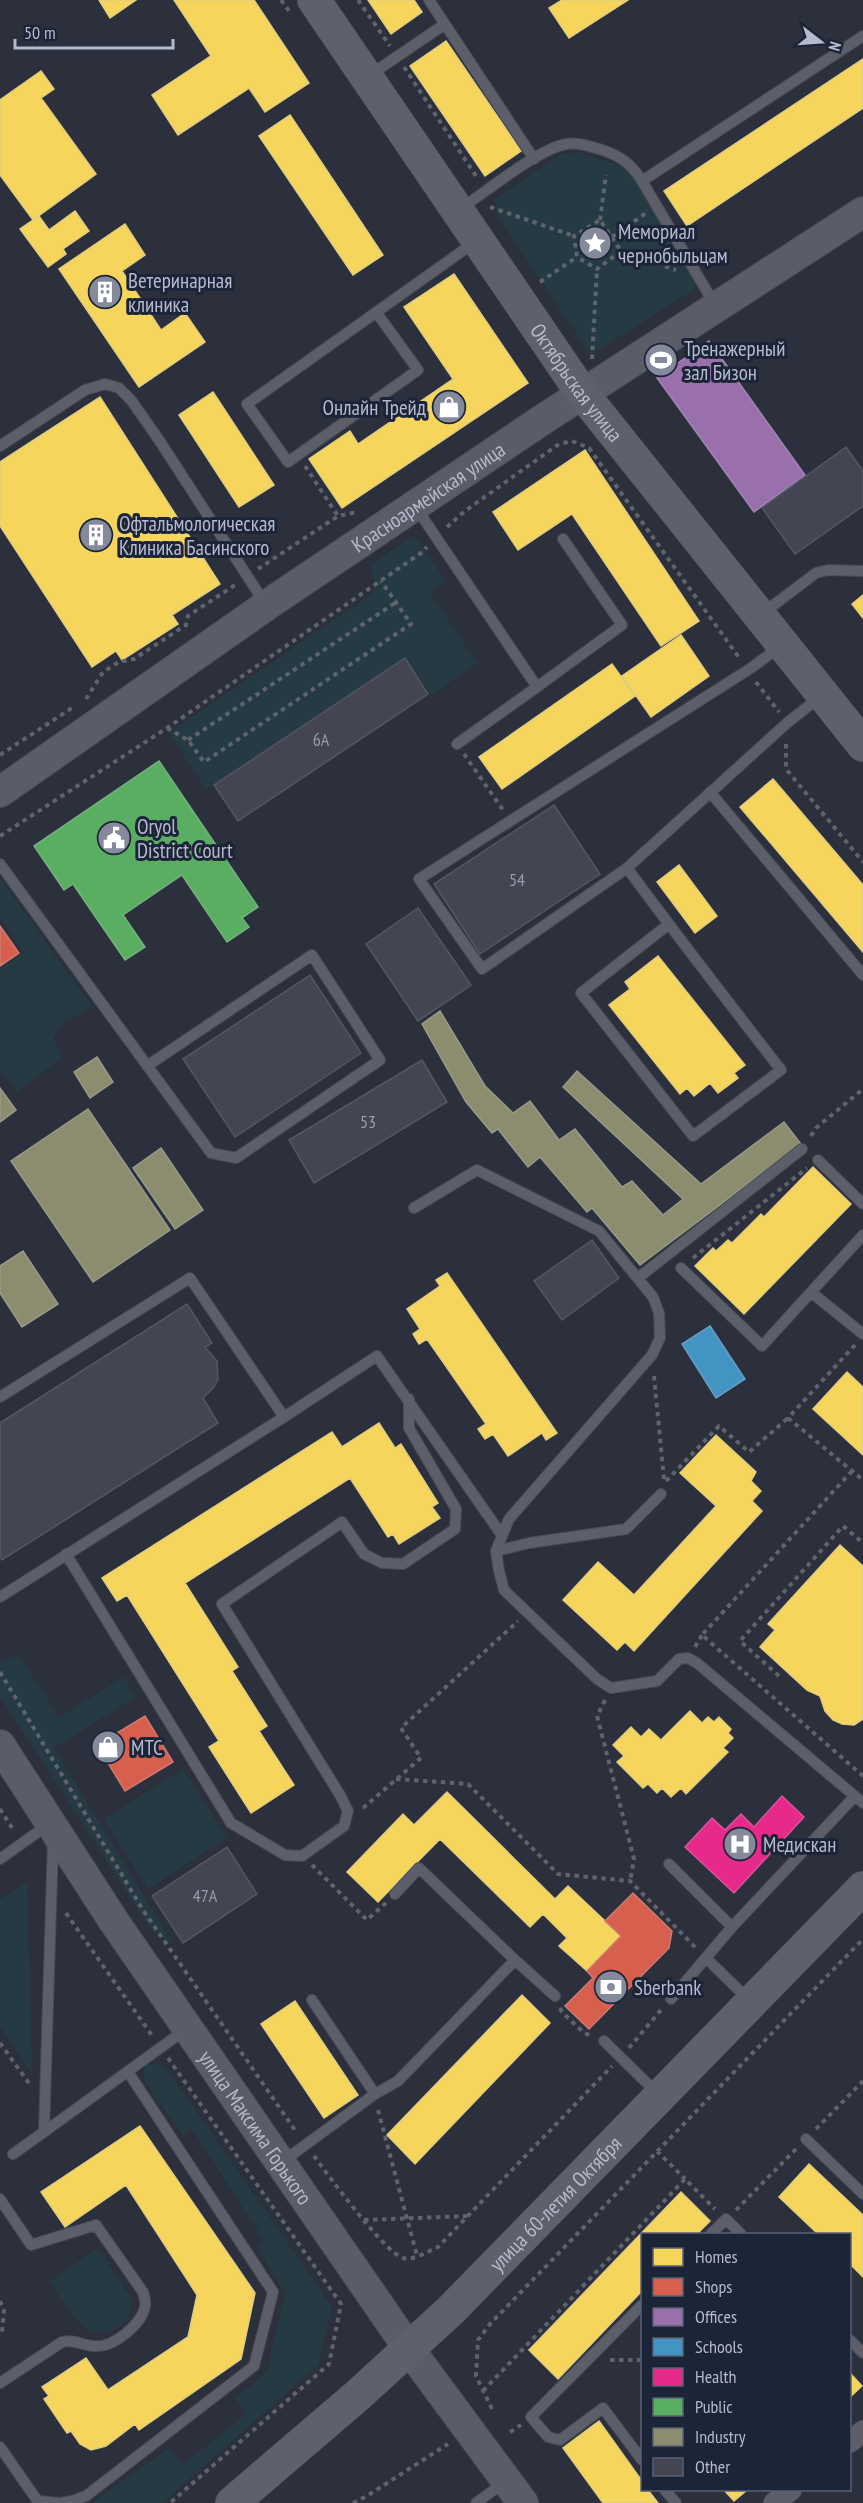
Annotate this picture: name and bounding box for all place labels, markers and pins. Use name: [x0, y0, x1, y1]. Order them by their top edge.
place label: Мемориал чернобыльцам: [618, 218, 728, 269]
place icon: Мемориал чернобыльцам: [577, 225, 613, 261]
place label: Ветеринарная клиника: [128, 267, 232, 318]
building icon: Ветеринарная клиника: [87, 274, 123, 310]
place label: Тренажерный зал Бизон: [684, 335, 785, 386]
sports icon: Тренажерный зал Бизон: [643, 342, 679, 378]
shop icon: Онлайн Трейд: [431, 389, 467, 425]
place label: Онлайн Трейд: [322, 394, 426, 421]
place label: Офтальмологическая Клиника Басинского: [119, 510, 275, 561]
building icon: Офтальмологическая Клиника Басинского: [78, 517, 114, 553]
place label: Oryol District Court: [137, 813, 233, 864]
public building icon: Oryol District Court: [96, 820, 132, 856]
shop icon: МТС: [90, 1729, 126, 1765]
place label: МТС: [131, 1734, 163, 1761]
hospital icon: Медискан: [722, 1826, 758, 1862]
place label: Медискан: [763, 1831, 836, 1858]
bank icon: Sberbank: [593, 1969, 629, 2005]
place label: Sberbank: [634, 1974, 701, 2001]

